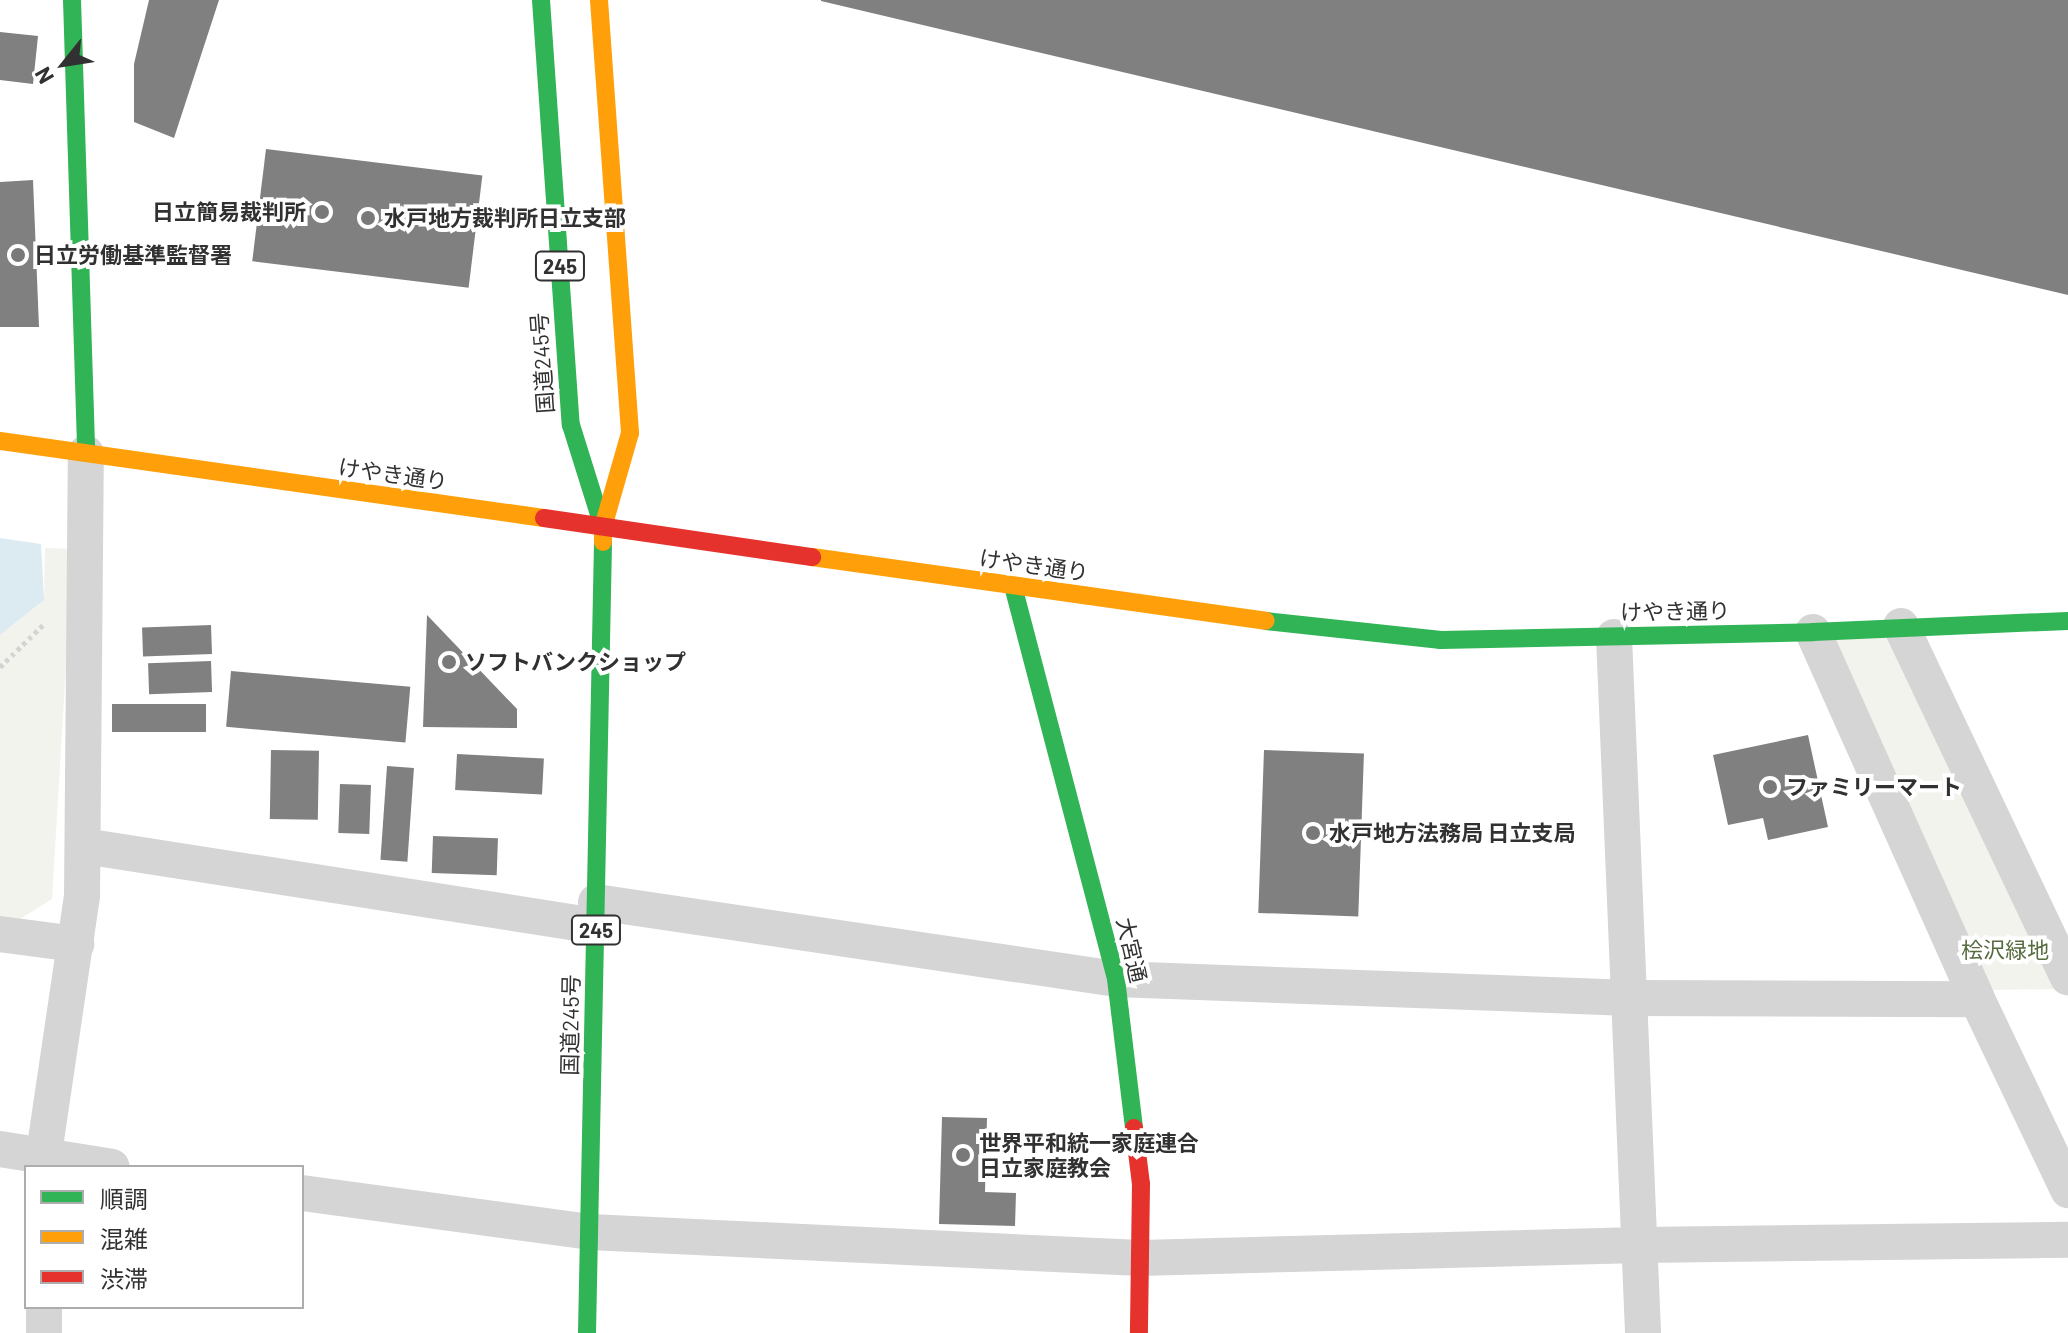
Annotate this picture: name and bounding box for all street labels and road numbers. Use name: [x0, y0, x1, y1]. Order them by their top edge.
road number: 245: [534, 250, 586, 282]
street label: 国道245号: [525, 312, 559, 414]
street label: けやき通り: [337, 453, 449, 495]
street label: けやき通り: [978, 544, 1090, 586]
street label: けやき通り: [1620, 597, 1730, 625]
road number: 245: [570, 914, 622, 946]
street label: 大宮通: [1112, 915, 1152, 985]
street label: 国道245号: [556, 974, 584, 1076]

